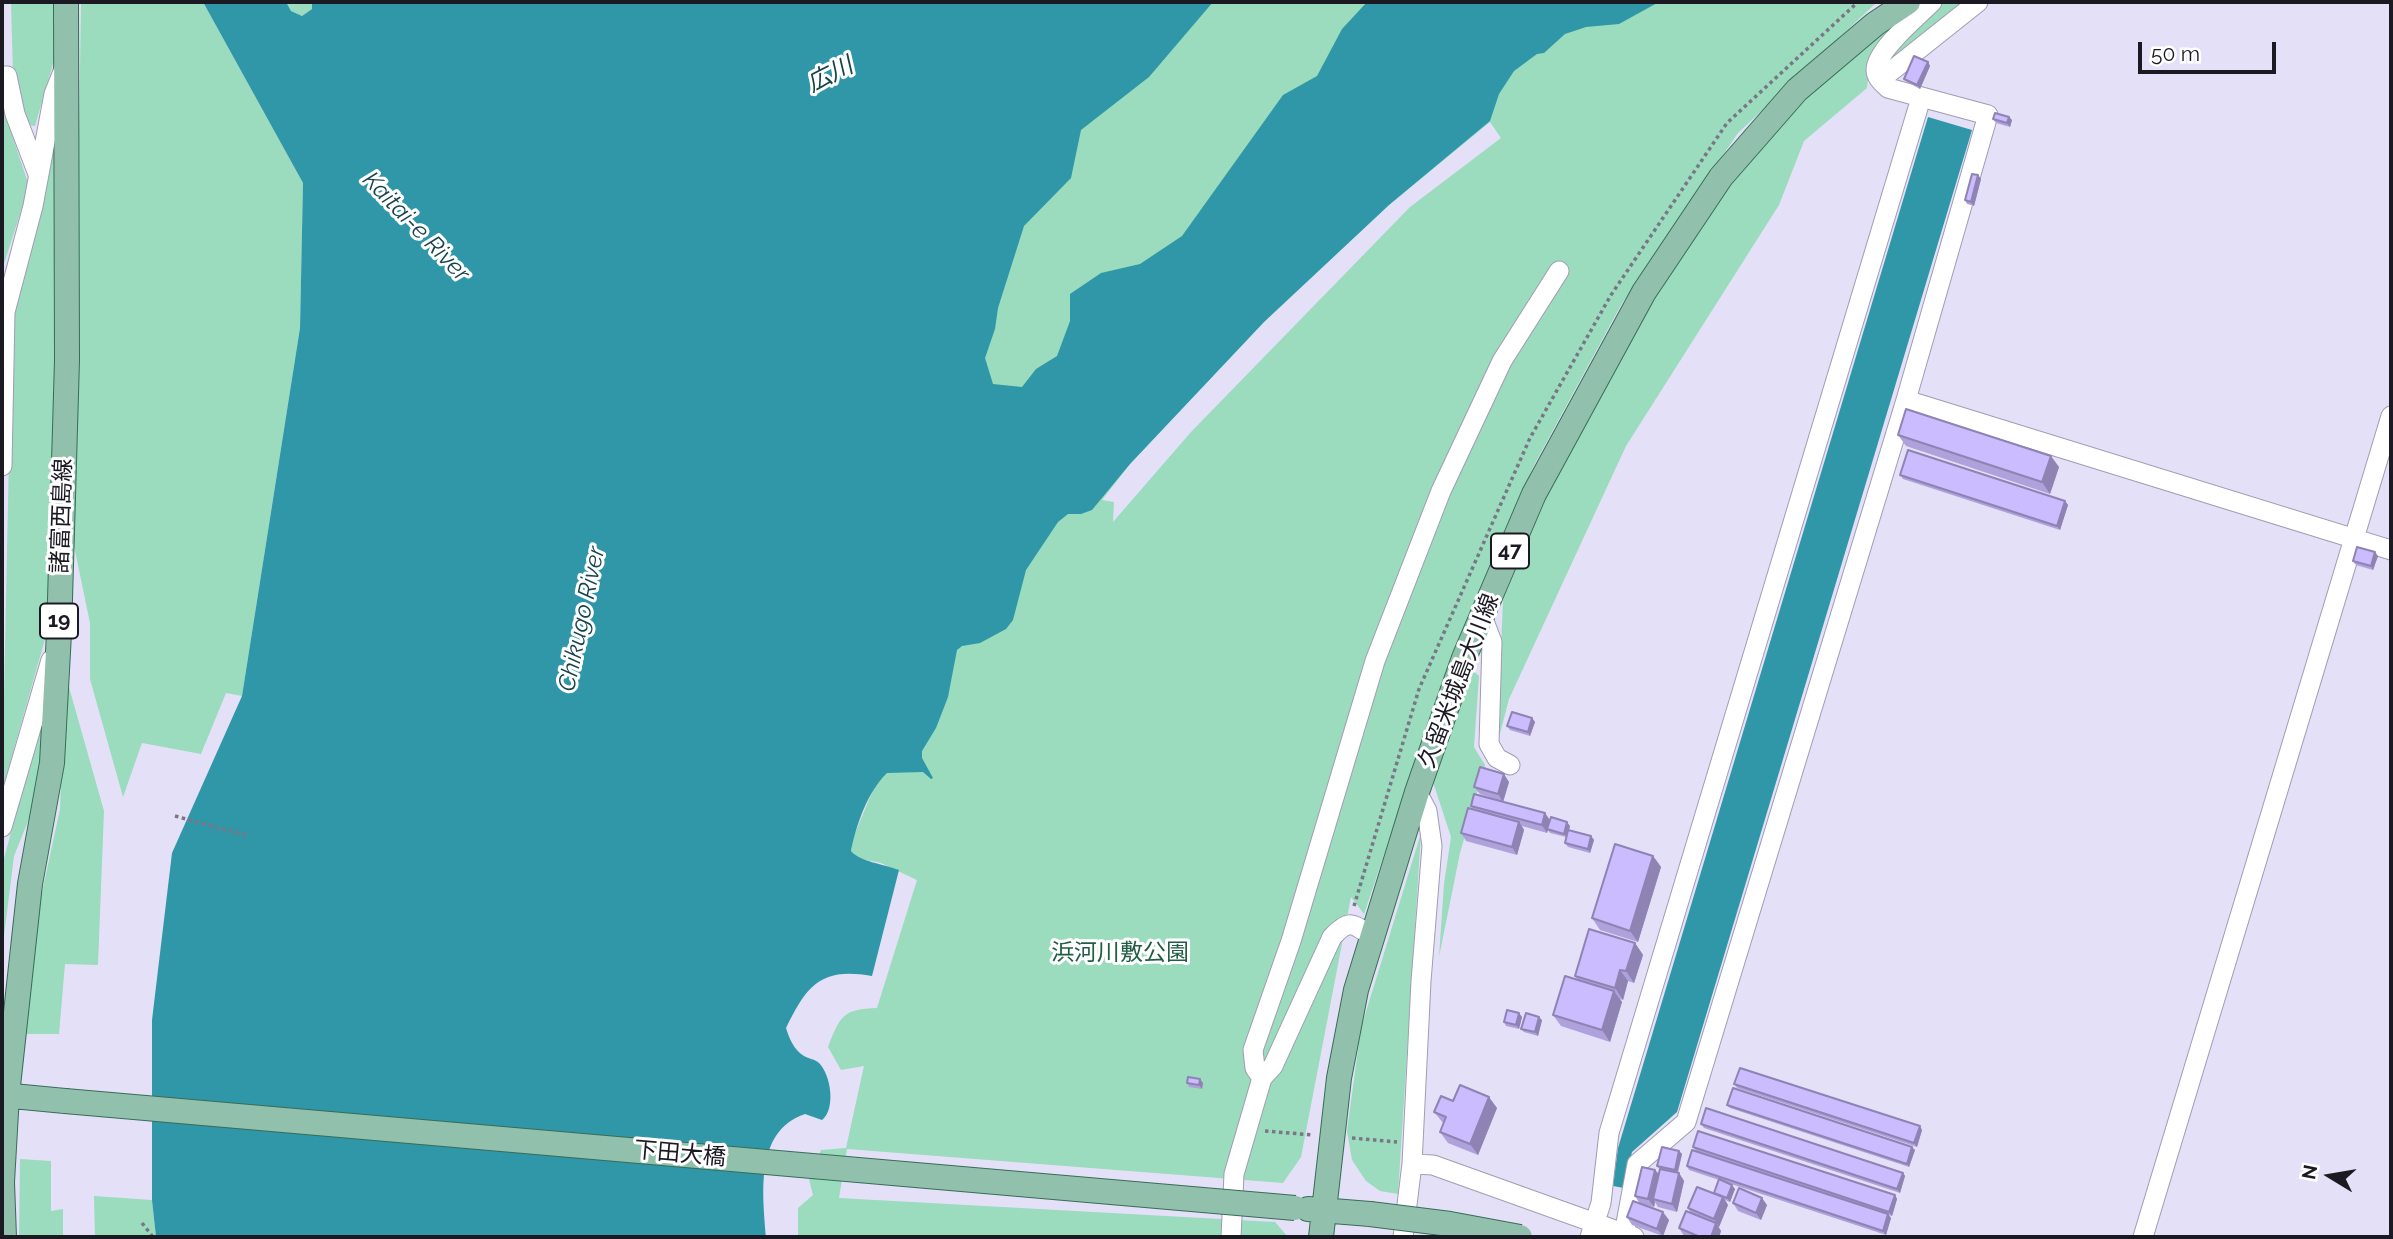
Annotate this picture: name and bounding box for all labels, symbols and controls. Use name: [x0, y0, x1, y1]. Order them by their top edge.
scale bar: [2141, 28, 2279, 72]
text: 50 m: [2151, 41, 2200, 66]
water label: 広川: [802, 51, 858, 99]
water label: Kaitai-e River: [356, 166, 476, 288]
street label: 諸富西島線: [46, 458, 78, 574]
road number: 47: [1491, 534, 1529, 568]
water label: Chikugo River: [553, 544, 611, 694]
street label: 久留米城島大川線: [1413, 590, 1505, 772]
road number: 19: [40, 604, 78, 638]
park label: 浜河川敷公園: [1051, 939, 1189, 967]
street label: 下田大橋: [633, 1136, 727, 1172]
north arrow: [2295, 1141, 2365, 1211]
text: N: [2297, 1163, 2322, 1181]

